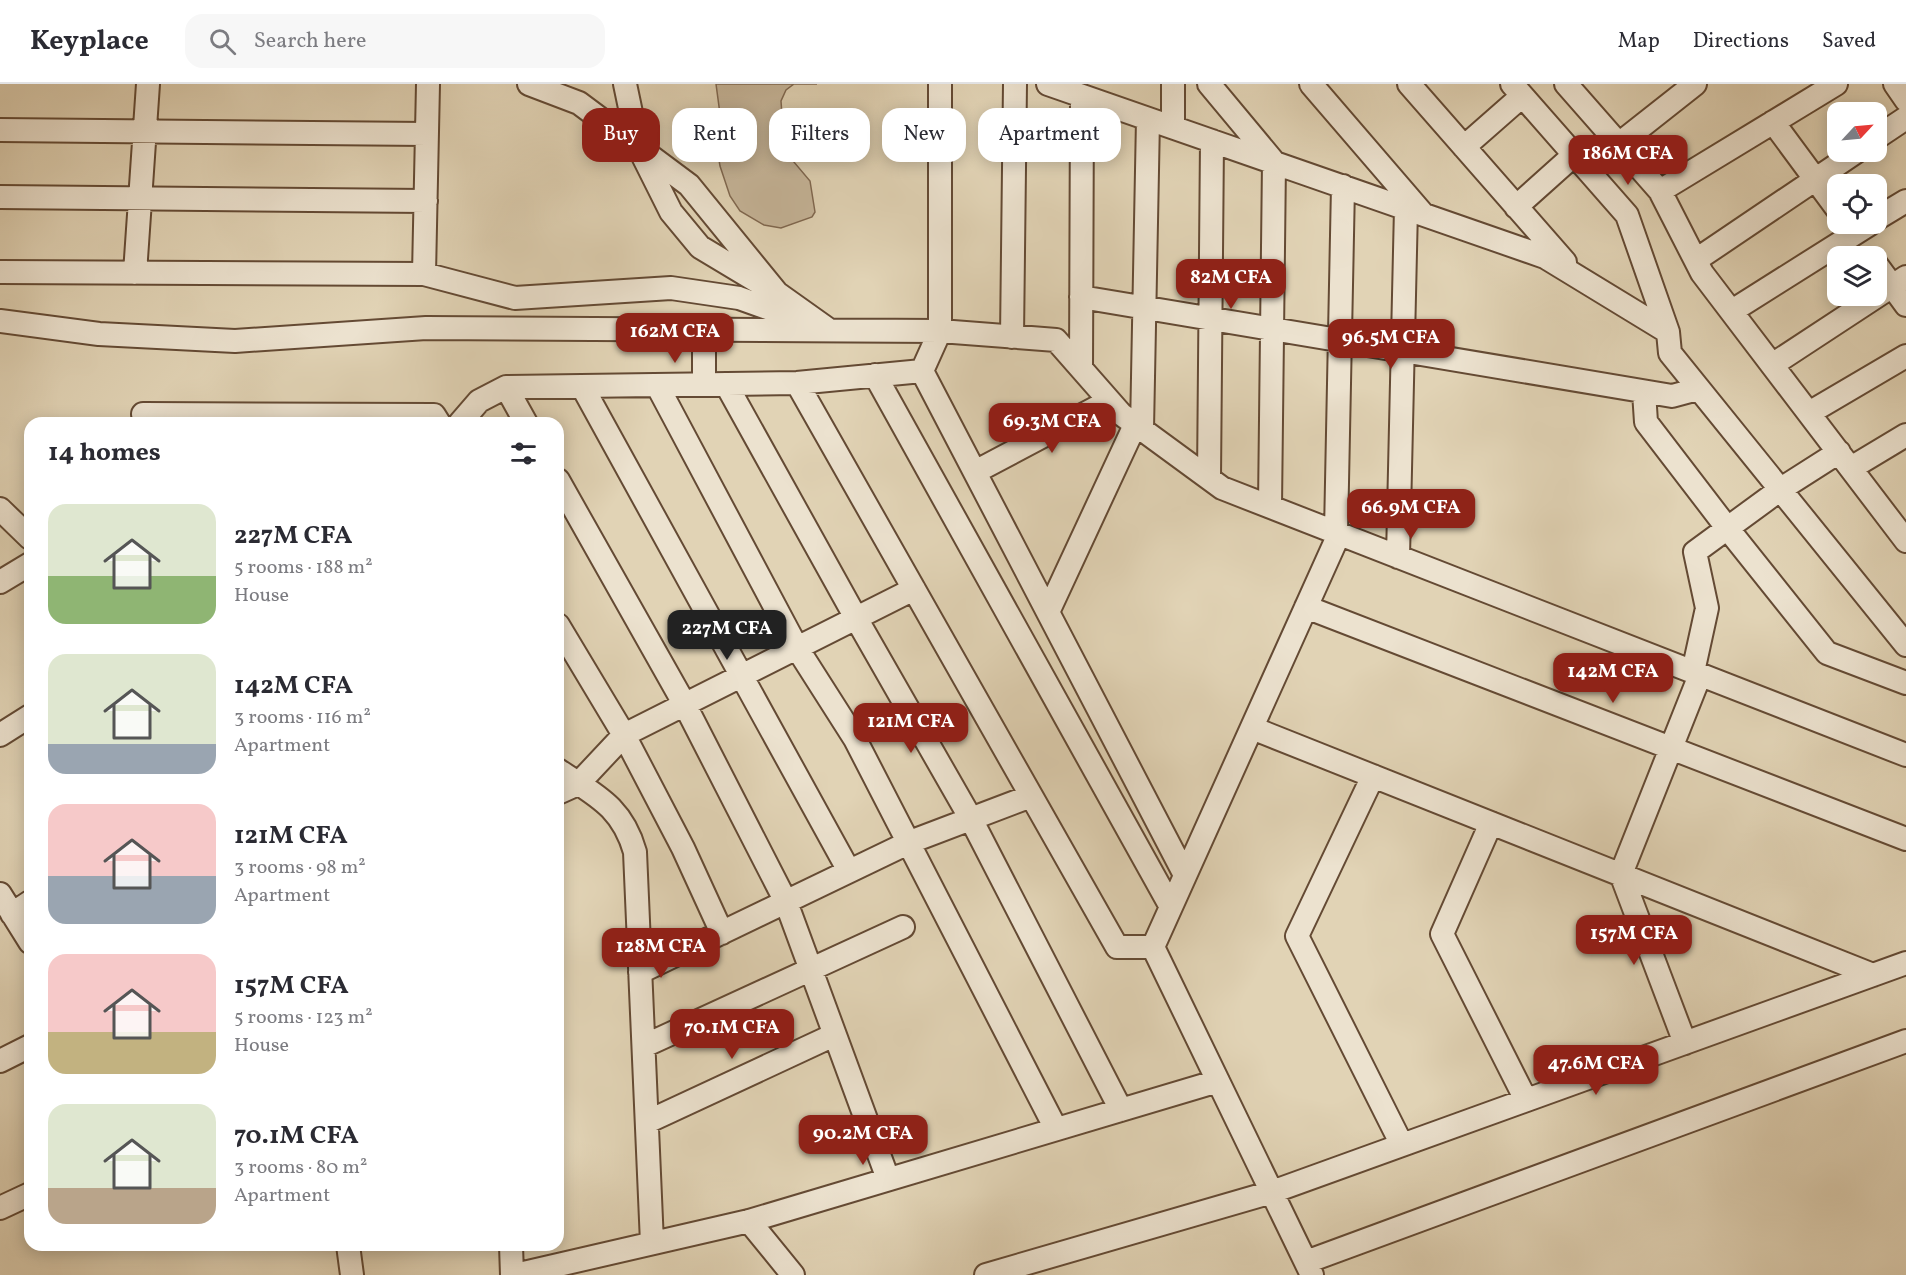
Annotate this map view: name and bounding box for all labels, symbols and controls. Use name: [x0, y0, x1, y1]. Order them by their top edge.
search box: [185, 14, 605, 68]
text: Keyplace: [30, 22, 149, 61]
icon: search: [206, 25, 239, 58]
text: Search here: [254, 26, 366, 57]
text: Map: [1618, 27, 1660, 56]
text: Directions: [1693, 27, 1789, 56]
text: Saved: [1822, 27, 1876, 56]
north arrow: [1827, 102, 1887, 162]
map controls: [1827, 102, 1887, 306]
chip: Buy: [582, 108, 660, 162]
chip: Rent: [672, 108, 757, 162]
chip: Filters: [769, 108, 870, 162]
chip: New: [882, 108, 966, 162]
chip: Apartment: [978, 108, 1121, 162]
pin: 186M CFA: [1566, 135, 1690, 186]
text: 186M CFA: [1583, 140, 1673, 168]
button: locate: [1827, 174, 1887, 234]
button: layers: [1827, 246, 1887, 306]
pin: 82M CFA: [1176, 259, 1286, 310]
text: 82M CFA: [1190, 264, 1272, 292]
pin: 162M CFA: [613, 313, 737, 364]
text: 162M CFA: [630, 318, 720, 346]
pin: 96.5M CFA: [1322, 319, 1460, 370]
text: 96.5M CFA: [1342, 324, 1440, 352]
pin: 69.3M CFA: [983, 403, 1121, 454]
text: 69.3M CFA: [1003, 408, 1101, 436]
text: 14 homes: [48, 435, 161, 471]
icon: filters: [507, 437, 540, 470]
pin: 66.9M CFA: [1342, 489, 1480, 540]
text: 66.9M CFA: [1361, 494, 1461, 522]
text: 227M CFA: [234, 518, 352, 554]
icon: home: [96, 528, 168, 600]
text: 5 rooms · 188 m²: [234, 554, 373, 582]
text: House: [234, 582, 289, 610]
pin: 227M CFA: [665, 610, 789, 661]
text: 227M CFA: [681, 615, 773, 643]
pin: 142M CFA: [1551, 653, 1675, 704]
text: 142M CFA: [1567, 658, 1659, 686]
text: 142M CFA: [234, 668, 353, 704]
icon: home: [96, 678, 168, 750]
pin: 121M CFA: [849, 703, 973, 754]
text: 3 rooms · 116 m²: [234, 704, 371, 732]
text: 121M CFA: [867, 708, 955, 736]
text: Apartment: [234, 732, 330, 760]
text: 121M CFA: [234, 818, 348, 854]
icon: home: [96, 828, 168, 900]
text: 3 rooms · 98 m²: [234, 854, 366, 882]
text: Apartment: [234, 882, 330, 910]
pin: 157M CFA: [1572, 915, 1696, 966]
text: 157M CFA: [1590, 920, 1678, 948]
pin: 128M CFA: [599, 928, 723, 979]
text: 128M CFA: [616, 933, 706, 961]
text: 157M CFA: [234, 968, 349, 1004]
icon: home: [96, 978, 168, 1050]
text: 5 rooms · 123 m²: [234, 1004, 373, 1032]
pin: 70.1M CFA: [663, 1009, 801, 1060]
text: 70.1M CFA: [684, 1014, 780, 1042]
text: House: [234, 1032, 289, 1060]
pin: 47.6M CFA: [1527, 1045, 1665, 1096]
text: 47.6M CFA: [1547, 1050, 1645, 1078]
pin: 90.2M CFA: [794, 1115, 932, 1166]
text: 70.1M CFA: [234, 1118, 359, 1154]
text: 90.2M CFA: [813, 1120, 913, 1148]
icon: home: [96, 1128, 168, 1200]
text: 3 rooms · 80 m²: [234, 1154, 367, 1182]
text: Apartment: [234, 1182, 330, 1210]

